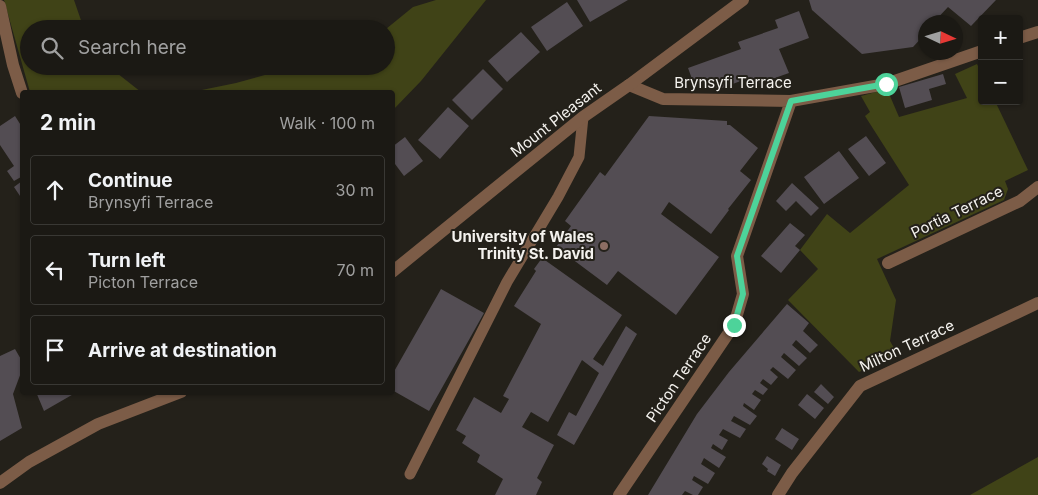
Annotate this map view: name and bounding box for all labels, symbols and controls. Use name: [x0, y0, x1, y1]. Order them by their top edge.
north arrow: [918, 15, 963, 60]
map controls: [978, 15, 1023, 105]
button: +: [978, 15, 1023, 60]
search box: [20, 20, 395, 75]
icon: search: [38, 34, 66, 62]
text: Search here: [78, 36, 187, 59]
button: −: [978, 60, 1023, 105]
street label: Brynsyfi Terrace: [674, 73, 792, 92]
route start: [875, 73, 898, 96]
street label: Mount Pleasant: [506, 78, 605, 161]
text: 2 min: [40, 110, 96, 135]
text: Walk · 100 m: [280, 113, 375, 133]
text: Continue: [88, 169, 173, 192]
icon: ahead: [41, 176, 69, 204]
text: 30 m: [336, 180, 374, 200]
street label: Portia Terrace: [908, 181, 1006, 242]
text: Brynsyfi Terrace: [88, 192, 213, 212]
place label: University of Wales Trinity St. David: [451, 227, 594, 263]
marker: University of Wales Trinity St. David: [598, 240, 610, 252]
text: Turn left: [88, 249, 166, 272]
icon: left: [41, 256, 69, 284]
text: 70 m: [337, 260, 374, 280]
text: Picton Terrace: [88, 272, 198, 292]
route end: [723, 314, 746, 337]
street label: Milton Terrace: [856, 315, 957, 376]
street label: Picton Terrace: [642, 330, 715, 426]
icon: arrive: [41, 336, 69, 364]
text: Arrive at destination: [88, 339, 277, 362]

